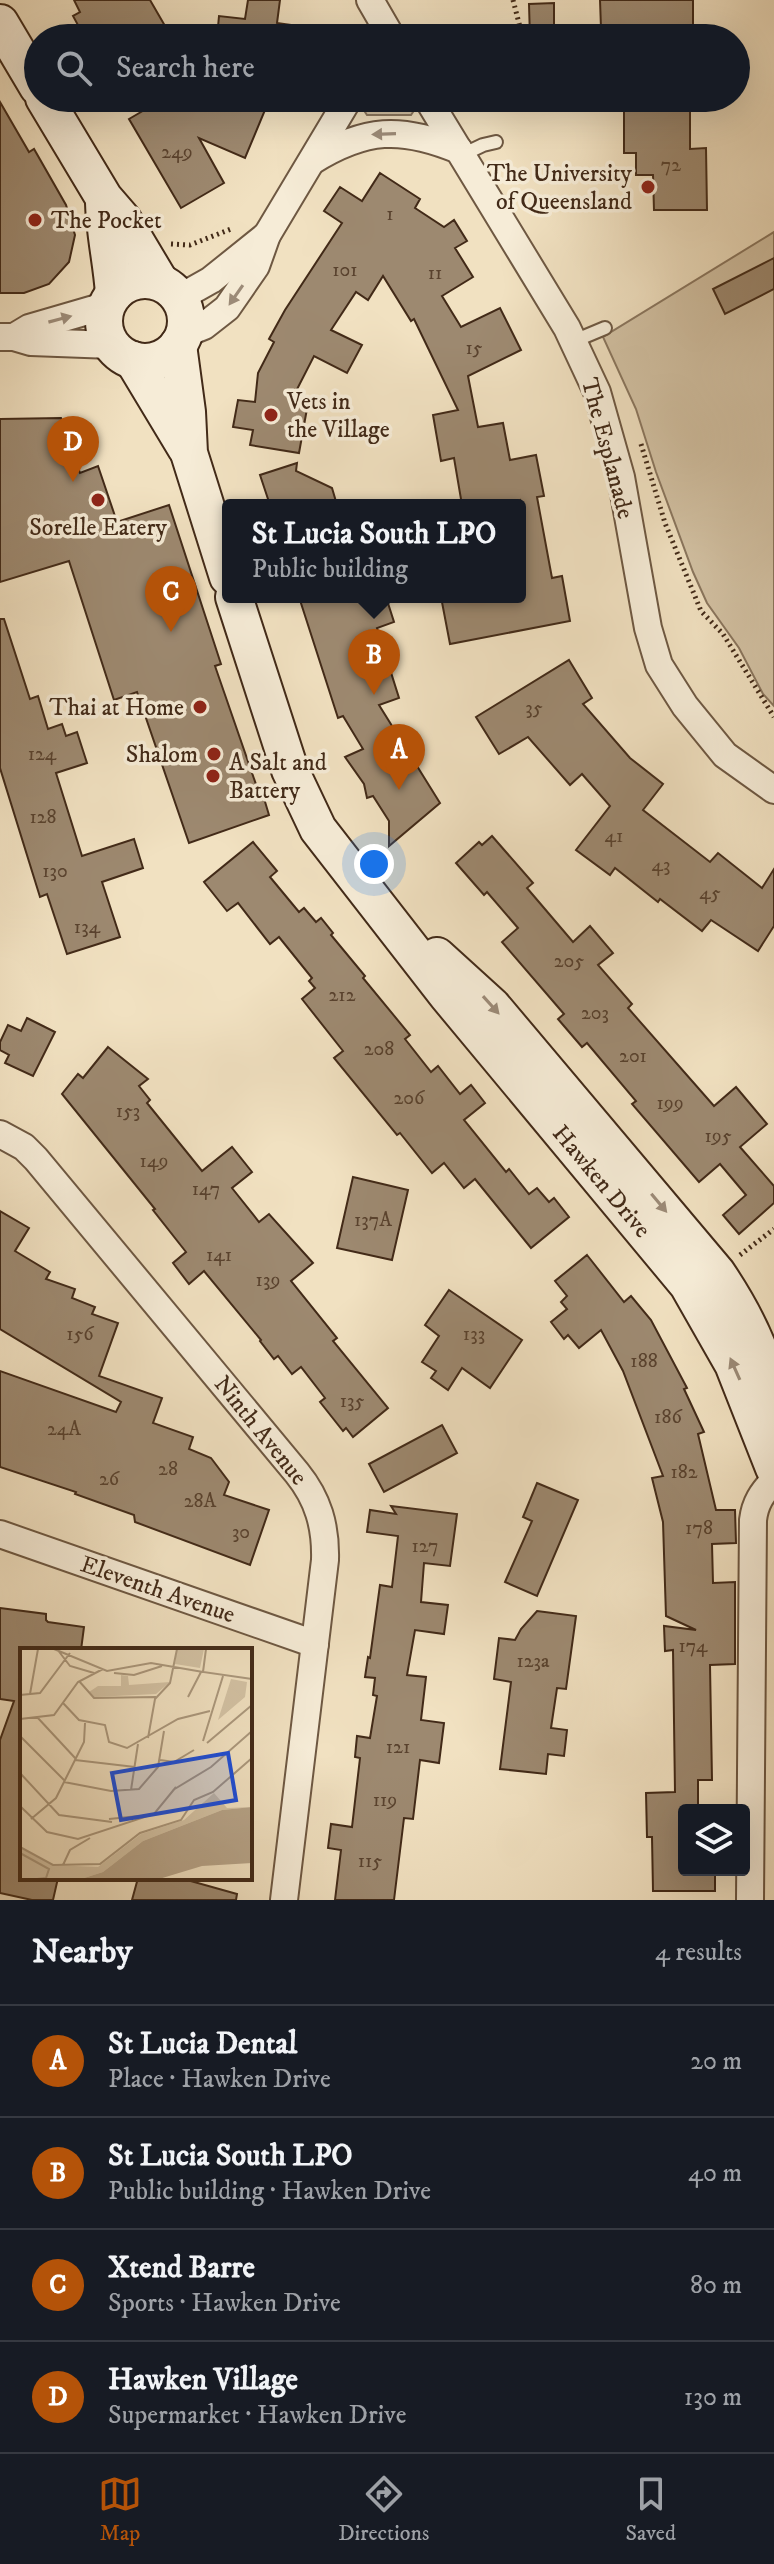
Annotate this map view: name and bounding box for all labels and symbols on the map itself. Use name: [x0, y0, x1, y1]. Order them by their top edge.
one-way arrow: [371, 128, 396, 141]
house number: 249: [161, 140, 193, 165]
house number: 72: [661, 153, 681, 178]
place label: The University of Queensland: [487, 159, 633, 217]
marker: The University of Queensland: [639, 178, 657, 196]
house number: 1: [386, 202, 394, 227]
place label: The Pocket: [51, 206, 162, 236]
marker: The Pocket: [26, 211, 44, 229]
house number: 101: [332, 258, 358, 283]
house number: 11: [428, 261, 442, 286]
one-way arrow: [229, 284, 244, 305]
one-way arrow: [48, 313, 73, 325]
house number: 15: [465, 336, 483, 361]
street label: The Esplanade: [574, 374, 640, 522]
place label: Vets in the Village: [286, 387, 390, 445]
marker: Vets in the Village: [262, 406, 280, 424]
pin: D: [47, 416, 99, 482]
marker: Sorelle Eatery: [89, 491, 107, 509]
place label: Sorelle Eatery: [29, 513, 167, 543]
pin: C: [145, 566, 197, 632]
pin: B: [348, 629, 400, 695]
place label: Thai at Home: [49, 693, 184, 723]
house number: 35: [525, 696, 543, 721]
marker: Thai at Home: [191, 698, 209, 716]
pin: A: [373, 724, 425, 790]
place label: Shalom: [126, 740, 198, 770]
house number: 124: [28, 742, 57, 767]
marker: Shalom: [205, 745, 223, 763]
place label: A Salt and Battery: [229, 748, 327, 806]
marker: A Salt and Battery: [204, 767, 222, 785]
house number: 128: [29, 805, 57, 830]
house number: 41: [605, 824, 623, 849]
your location: [354, 844, 394, 884]
house number: 43: [652, 853, 670, 878]
house number: 130: [42, 859, 68, 884]
house number: 45: [699, 881, 721, 906]
house number: 134: [74, 915, 101, 940]
house number: 205: [554, 949, 584, 974]
house number: 212: [329, 983, 356, 1008]
one-way arrow: [481, 996, 499, 1015]
house number: 203: [581, 1001, 609, 1026]
house number: 208: [364, 1037, 394, 1062]
house number: 201: [619, 1044, 647, 1069]
house number: 206: [394, 1086, 425, 1111]
house number: 199: [656, 1091, 684, 1116]
house number: 153: [116, 1099, 140, 1124]
street label: Hawken Drive: [545, 1119, 657, 1244]
house number: 195: [704, 1124, 732, 1149]
house number: 149: [140, 1149, 168, 1174]
house number: 147: [192, 1177, 220, 1202]
one-way arrow: [650, 1193, 667, 1213]
house number: 137A: [354, 1208, 392, 1233]
house number: 141: [206, 1243, 232, 1268]
house number: 139: [256, 1268, 280, 1293]
house number: 156: [66, 1322, 94, 1347]
house number: 133: [463, 1322, 485, 1347]
house number: 188: [630, 1349, 658, 1374]
one-way arrow: [729, 1358, 742, 1381]
street label: Ninth Avenue: [207, 1370, 314, 1492]
house number: 135: [340, 1389, 364, 1414]
house number: 186: [654, 1405, 682, 1430]
house number: 24A: [47, 1417, 81, 1442]
house number: 28: [158, 1457, 178, 1482]
house number: 182: [670, 1460, 698, 1485]
house number: 26: [99, 1467, 120, 1492]
house number: 28A: [184, 1489, 217, 1514]
house number: 178: [685, 1516, 713, 1541]
house number: 30: [232, 1520, 250, 1545]
house number: 127: [411, 1534, 439, 1559]
street label: Eleventh Avenue: [76, 1549, 239, 1630]
house number: 174: [678, 1634, 708, 1659]
inset map: [20, 1648, 252, 1880]
house number: 123a: [516, 1649, 550, 1674]
house number: 121: [386, 1735, 410, 1760]
house number: 119: [373, 1788, 397, 1813]
house number: 115: [358, 1849, 382, 1874]

